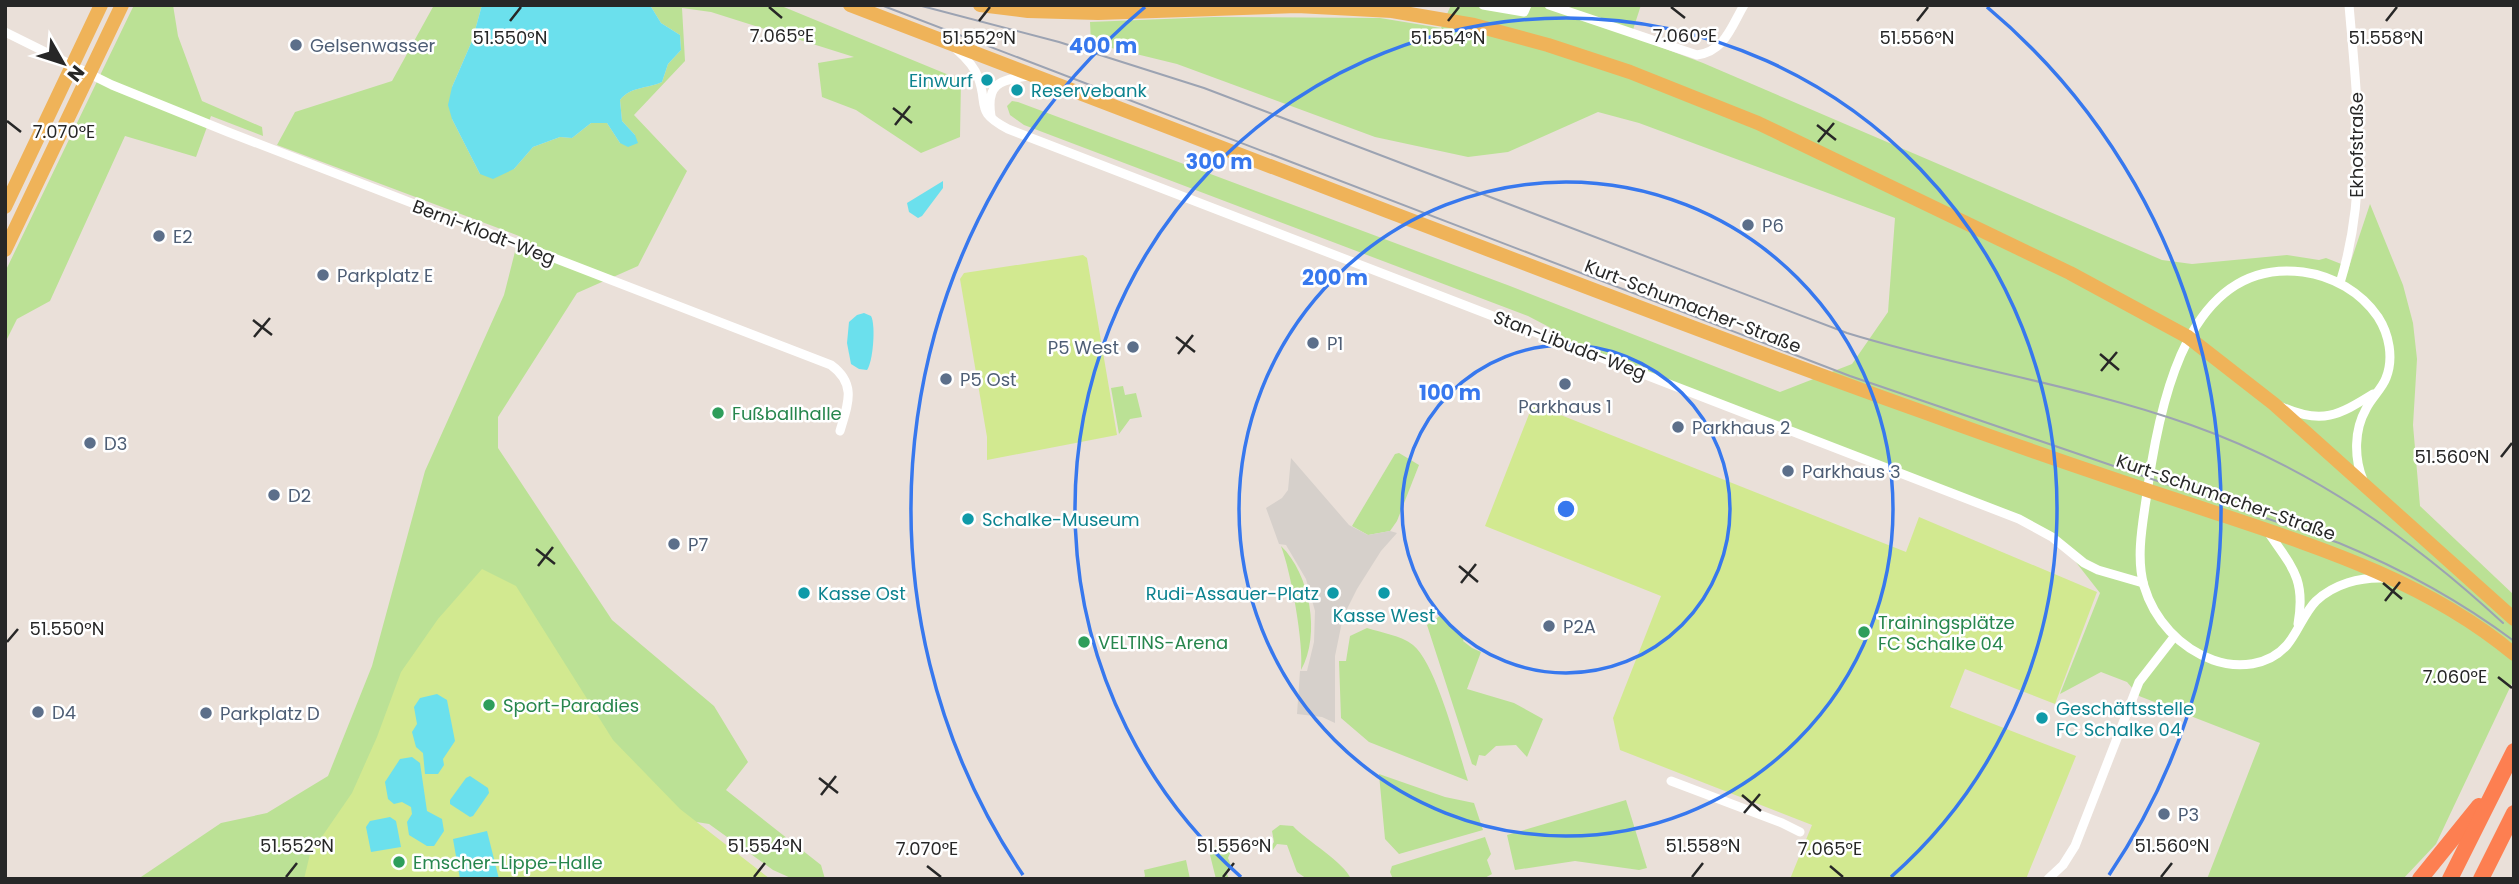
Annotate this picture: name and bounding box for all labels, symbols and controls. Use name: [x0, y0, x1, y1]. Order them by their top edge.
text: 7.065°E: [750, 23, 814, 48]
text: 7.060°E: [1653, 23, 1717, 48]
text: 51.550°N: [473, 25, 547, 50]
text: 51.552°N: [942, 25, 1016, 50]
text: 51.554°N: [1411, 25, 1485, 50]
text: 51.556°N: [1880, 25, 1954, 50]
text: 51.558°N: [2349, 25, 2423, 50]
north arrow: [28, 28, 98, 98]
text: 400 m: [1069, 31, 1137, 60]
place label: Gelsenwasser: [310, 33, 436, 58]
marker: Gelsenwasser: [288, 37, 304, 53]
text: N: [61, 59, 91, 87]
place label: Einwurf: [909, 68, 973, 93]
marker: Einwurf: [979, 72, 995, 88]
place label: Reservebank: [1031, 78, 1147, 103]
marker: Reservebank: [1009, 82, 1025, 98]
street label: Ekhofstraße: [2344, 92, 2369, 198]
text: 7.070°E: [33, 119, 95, 144]
text: 300 m: [1186, 147, 1252, 176]
street label: Berni-Klodt-Weg: [409, 193, 559, 271]
place label: P6: [1762, 213, 1784, 238]
marker: P6: [1740, 217, 1756, 233]
place label: E2: [173, 224, 193, 249]
marker: E2: [151, 228, 167, 244]
street label: Kurt-Schumacher-Straße: [1581, 253, 1805, 359]
place label: Parkplatz E: [337, 263, 433, 288]
text: 200 m: [1302, 263, 1368, 292]
marker: Parkplatz E: [315, 267, 331, 283]
street label: Stan-Libuda-Weg: [1490, 304, 1650, 386]
place label: P1: [1327, 331, 1343, 356]
place label: P5 West: [1048, 335, 1119, 360]
marker: P1: [1305, 335, 1321, 351]
marker: P5 West: [1125, 339, 1141, 355]
place label: P5 Ost: [960, 367, 1017, 392]
marker: P5 Ost: [938, 371, 954, 387]
marker: Parkhaus 1: [1557, 376, 1573, 392]
text: 100 m: [1419, 378, 1481, 407]
place label: Parkhaus 1: [1518, 394, 1612, 419]
place label: Fußballhalle: [732, 401, 842, 426]
marker: Fußballhalle: [710, 405, 726, 421]
place label: Parkhaus 2: [1692, 415, 1790, 440]
marker: Parkhaus 2: [1670, 419, 1686, 435]
place label: D3: [104, 431, 127, 456]
marker: D3: [82, 435, 98, 451]
text: 51.560°N: [2415, 444, 2489, 469]
street label: Kurt-Schumacher-Straße: [2113, 448, 2339, 546]
place label: Parkhaus 3: [1802, 459, 1901, 484]
marker: Parkhaus 3: [1780, 463, 1796, 479]
place label: D2: [288, 483, 311, 508]
marker: D2: [266, 487, 282, 503]
centre of rings: [1554, 497, 1578, 521]
place label: Schalke-Museum: [982, 507, 1140, 532]
marker: Schalke-Museum: [960, 511, 976, 527]
place label: P7: [688, 532, 708, 557]
marker: P7: [666, 536, 682, 552]
place label: Kasse Ost: [818, 581, 906, 606]
place label: Rudi-Assauer-Platz: [1146, 581, 1319, 606]
marker: Kasse Ost: [796, 585, 812, 601]
marker: Rudi-Assauer-Platz: [1325, 585, 1341, 601]
marker: Kasse West: [1376, 585, 1392, 601]
place label: Kasse West: [1333, 603, 1435, 628]
place label: Trainingsplätze FC Schalke 04: [1878, 610, 2015, 656]
place label: P2A: [1563, 614, 1596, 639]
text: 51.550°N: [30, 616, 104, 641]
marker: P2A: [1541, 618, 1557, 634]
marker: Trainingsplätze FC Schalke 04: [1856, 624, 1872, 640]
place label: VELTINS-Arena: [1098, 630, 1228, 655]
marker: VELTINS-Arena: [1076, 634, 1092, 650]
text: 7.060°E: [2423, 664, 2487, 689]
place label: Sport-Paradies: [503, 693, 639, 718]
place label: Geschäftsstelle FC Schalke 04: [2056, 696, 2194, 742]
marker: Sport-Paradies: [481, 697, 497, 713]
place label: D4: [52, 700, 76, 725]
place label: Parkplatz D: [220, 701, 320, 726]
marker: D4: [30, 704, 46, 720]
marker: Parkplatz D: [198, 705, 214, 721]
marker: Geschäftsstelle FC Schalke 04: [2034, 710, 2050, 726]
place label: P3: [2178, 802, 2199, 827]
marker: P3: [2156, 806, 2172, 822]
text: 51.552°N: [260, 833, 334, 858]
text: 51.554°N: [728, 833, 802, 858]
text: 51.556°N: [1197, 833, 1271, 858]
text: 51.558°N: [1666, 833, 1740, 858]
text: 51.560°N: [2135, 833, 2209, 858]
text: 7.070°E: [896, 836, 958, 861]
text: 7.065°E: [1798, 836, 1862, 861]
place label: Emscher-Lippe-Halle: [413, 850, 603, 875]
marker: Emscher-Lippe-Halle: [391, 854, 407, 870]

